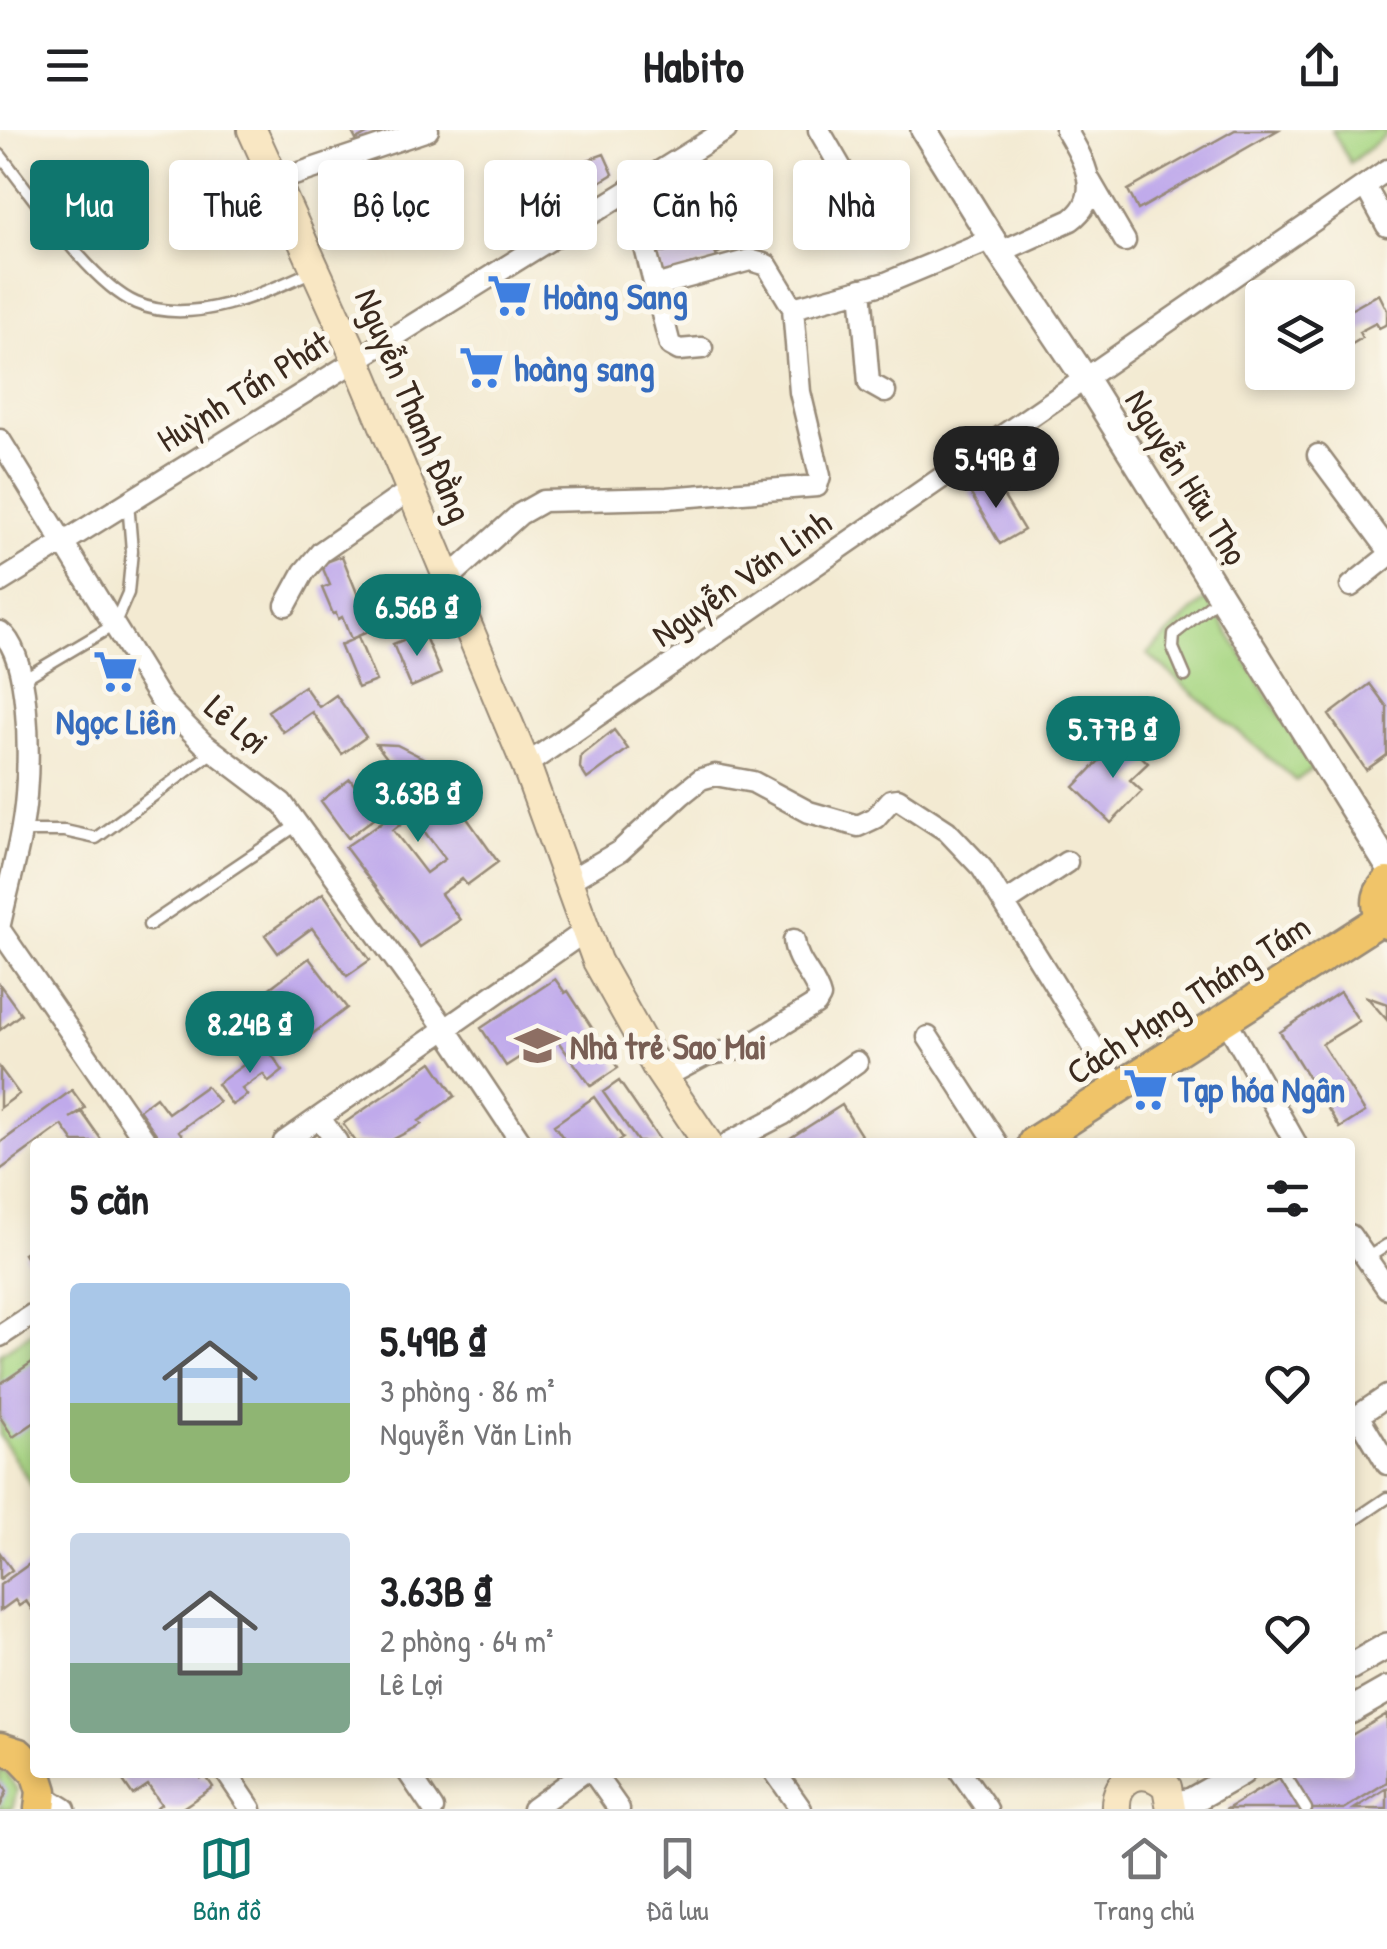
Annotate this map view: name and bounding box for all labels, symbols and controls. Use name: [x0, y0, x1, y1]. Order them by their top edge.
text: Habito: [643, 35, 744, 96]
icon: menu: [40, 38, 95, 93]
icon: share: [1292, 38, 1347, 93]
chip: Mua: [30, 160, 149, 250]
chip: Thuê: [169, 160, 298, 250]
chip: Bộ lọc: [318, 160, 464, 250]
chip: Mới: [484, 160, 597, 250]
chip: Căn hộ: [617, 160, 773, 250]
chip: Nhà: [793, 160, 910, 250]
supermarket icon: Hoàng Sang: [486, 272, 534, 320]
place label: Hoàng Sang: [543, 273, 688, 321]
map controls: [1245, 280, 1355, 390]
button: layers: [1245, 280, 1355, 390]
street label: Nguyễn Thanh Đằng: [344, 281, 484, 529]
street label: Huỳnh Tấn Phát: [148, 319, 339, 463]
supermarket icon: hoàng sang: [457, 344, 505, 392]
place label: hoàng sang: [514, 345, 655, 393]
street label: Nguyễn Hữu Thọ: [1114, 380, 1260, 574]
pin: 5.49B ₫: [904, 426, 1088, 511]
text: 5.49B ₫: [955, 437, 1037, 480]
street label: Nguyễn Văn Linh: [642, 499, 840, 657]
pin: 6.56B ₫: [325, 574, 509, 659]
text: 6.56B ₫: [375, 585, 459, 628]
supermarket icon: Ngọc Liên: [92, 647, 140, 695]
street label: Lê Lợi: [195, 684, 279, 764]
pin: 5.77B ₫: [1021, 696, 1205, 781]
place label: Ngọc Liên: [56, 698, 176, 746]
text: 5.77B ₫: [1068, 707, 1158, 750]
pin: 3.63B ₫: [326, 760, 510, 845]
text: 3.63B ₫: [375, 771, 461, 814]
street label: Cách Mạng Tháng Tám: [1057, 903, 1319, 1095]
pin: 8.24B ₫: [158, 991, 342, 1076]
text: 8.24B ₫: [207, 1002, 293, 1045]
school or university icon: Nhà trẻ Sao Mai: [513, 1022, 561, 1070]
place label: Nhà trẻ Sao Mai: [570, 1023, 767, 1070]
supermarket icon: Tạp hóa Ngân: [1121, 1065, 1169, 1113]
place label: Tạp hóa Ngân: [1177, 1066, 1345, 1114]
text: 5 căn: [70, 1170, 149, 1227]
icon: filters: [1260, 1171, 1315, 1226]
text: 5.49B ₫: [380, 1312, 487, 1369]
icon: home: [150, 1323, 270, 1443]
icon: heart: [1260, 1356, 1315, 1411]
text: 3 phòng · 86 m²: [380, 1369, 555, 1412]
text: Nguyễn Văn Linh: [380, 1412, 572, 1455]
text: 3.63B ₫: [380, 1562, 493, 1619]
icon: home: [150, 1573, 270, 1693]
icon: heart: [1260, 1606, 1315, 1661]
text: 2 phòng · 64 m²: [380, 1619, 553, 1662]
text: Lê Lợi: [380, 1662, 444, 1705]
tab: Bản đồ: [193, 1831, 261, 1929]
tab: Đã lưu: [646, 1831, 709, 1929]
tab: Trang chủ: [1094, 1831, 1194, 1929]

